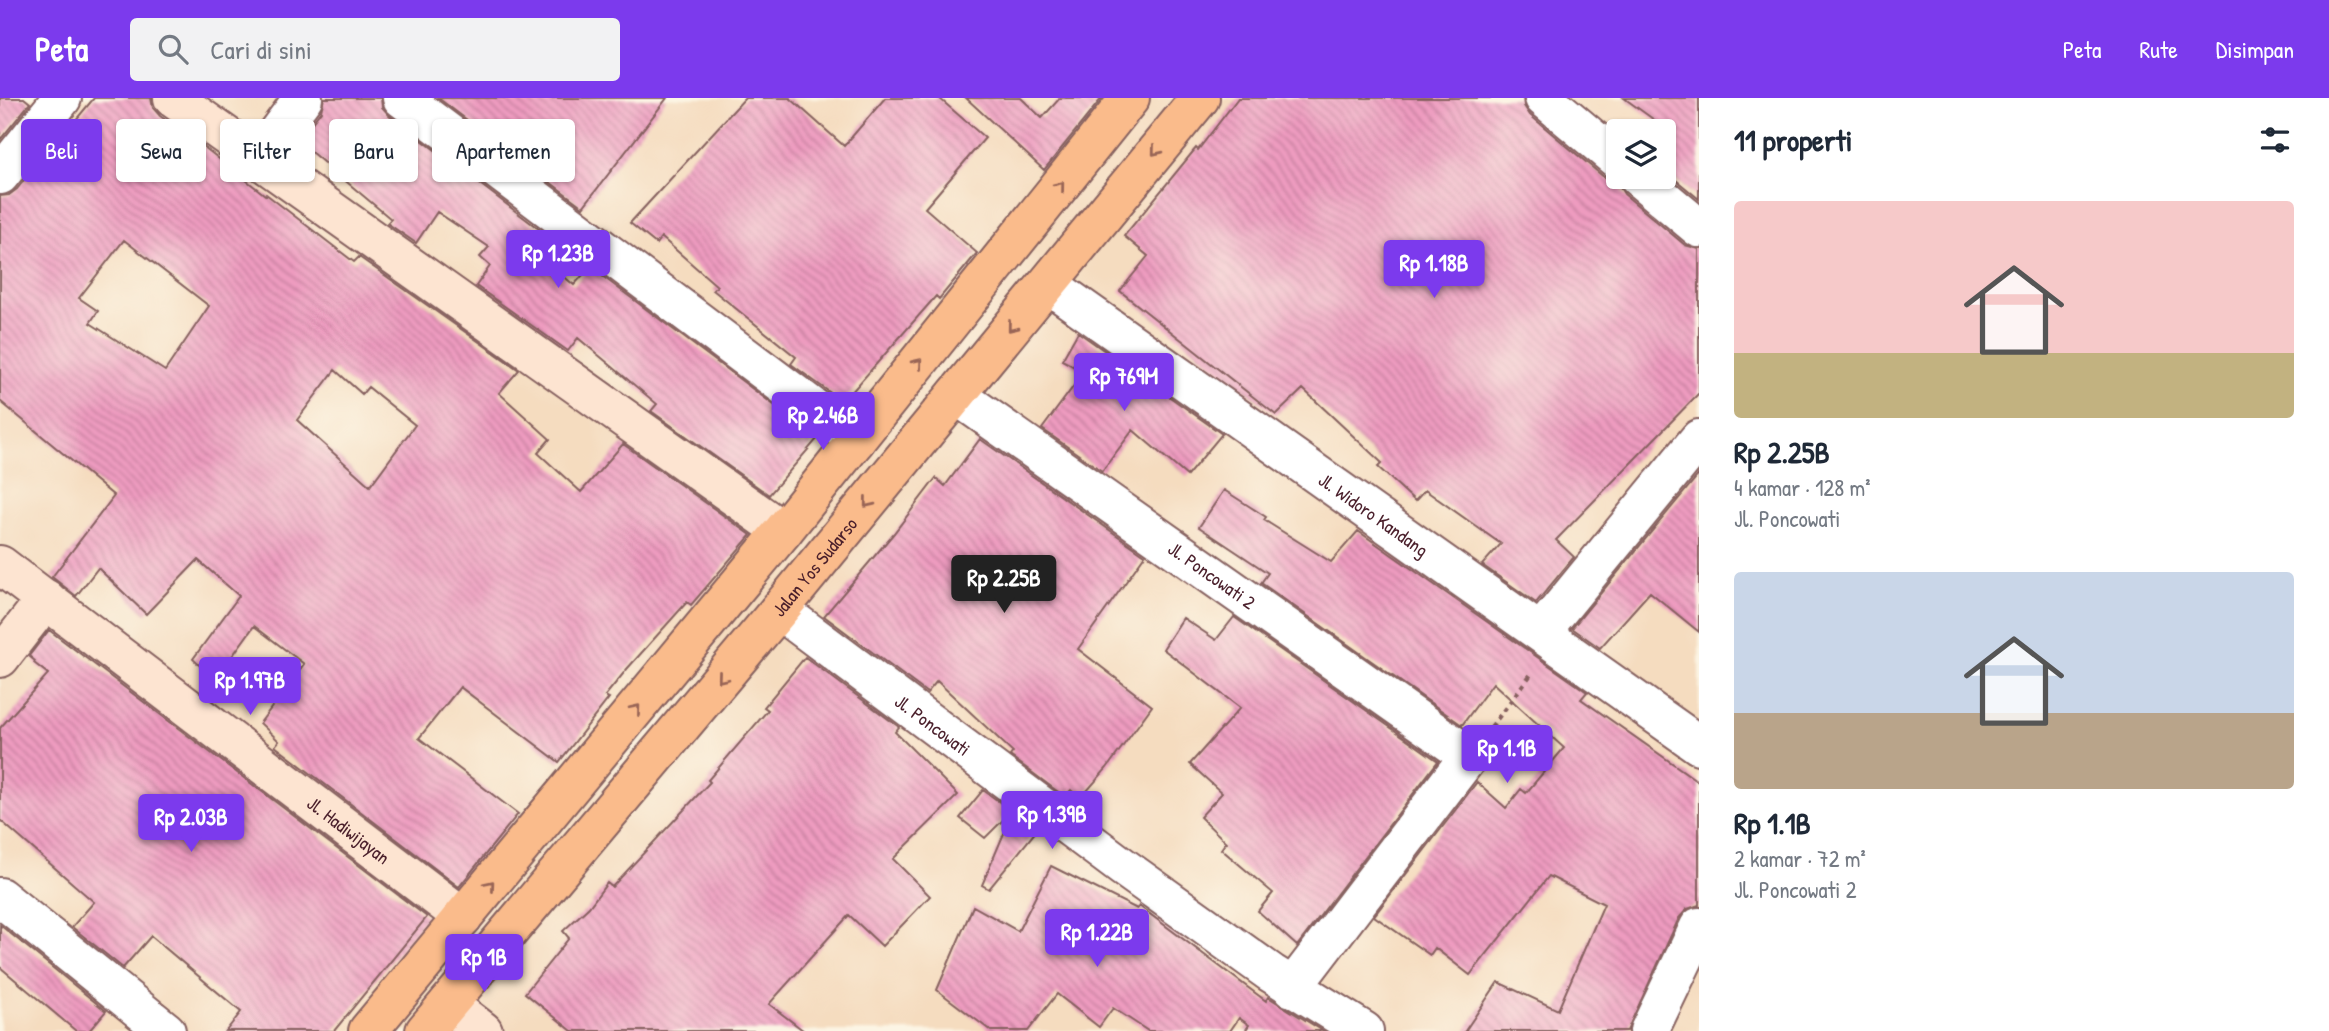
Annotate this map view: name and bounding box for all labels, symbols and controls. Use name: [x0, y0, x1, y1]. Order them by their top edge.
search box: [130, 18, 620, 81]
text: Peta: [35, 27, 88, 71]
icon: search: [154, 30, 192, 68]
text: Cari di sini: [210, 32, 312, 67]
text: Peta: [2063, 33, 2101, 65]
text: Rute: [2139, 33, 2178, 65]
text: Disimpan: [2216, 33, 2294, 65]
chip: Beli: [21, 119, 102, 182]
chip: Sewa: [116, 119, 206, 182]
chip: Filter: [220, 119, 315, 182]
chip: Baru: [329, 119, 418, 182]
chip: Apartemen: [432, 119, 575, 182]
map controls: [1606, 119, 1676, 189]
button: layers: [1606, 119, 1676, 189]
text: 11 properti: [1734, 120, 1853, 160]
icon: filters: [2256, 121, 2294, 159]
one-way arrow: [1152, 143, 1165, 155]
one-way arrow: [1052, 181, 1064, 194]
pin: Rp 1.23B: [486, 230, 630, 290]
text: Rp 1.23B: [522, 237, 594, 268]
pin: Rp 1.18B: [1362, 240, 1506, 300]
text: Rp 1.18B: [1400, 247, 1468, 278]
icon: home: [1951, 247, 2077, 373]
one-way arrow: [1008, 319, 1021, 331]
pin: Rp 769M: [1059, 354, 1189, 413]
one-way arrow: [909, 358, 922, 370]
text: Rp 769M: [1090, 360, 1158, 391]
pin: Rp 2.46B: [751, 392, 895, 452]
text: Rp 2.46B: [788, 399, 858, 430]
text: Rp 2.25B: [1734, 432, 1830, 472]
street label: Jl. Widoro Kandang: [1314, 467, 1434, 562]
text: 4 kamar · 128 m²: [1734, 472, 1870, 503]
one-way arrow: [864, 494, 876, 507]
text: Jl. Poncowati: [1734, 503, 1841, 534]
street label: Jalan Yos Sudarso: [766, 511, 863, 622]
street label: Jl. Poncowati 2: [1163, 535, 1261, 615]
pin: Rp 2.25B: [932, 556, 1076, 615]
text: Rp 2.25B: [967, 562, 1041, 593]
icon: home: [1951, 618, 2077, 744]
pin: Rp 1.97B: [178, 658, 322, 717]
text: Rp 1.97B: [215, 664, 285, 695]
one-way arrow: [718, 669, 730, 682]
street label: Jl. Poncowati: [890, 688, 976, 762]
one-way arrow: [627, 705, 640, 717]
pin: Rp 1.1B: [1442, 726, 1572, 785]
text: Rp 1.1B: [1478, 732, 1536, 763]
street label: Jl. Hadiwijayan: [302, 790, 395, 870]
pin: Rp 1.39B: [980, 792, 1124, 851]
pin: Rp 2.03B: [119, 794, 263, 854]
text: Rp 1.39B: [1017, 798, 1087, 829]
text: Rp 2.03B: [154, 801, 228, 832]
text: Rp 1.1B: [1734, 803, 1811, 843]
text: 2 kamar · 72 m²: [1734, 843, 1866, 874]
text: Jl. Poncowati 2: [1734, 874, 1857, 905]
one-way arrow: [482, 880, 495, 892]
pin: Rp 1.22B: [1025, 910, 1169, 969]
text: Rp 1.22B: [1061, 916, 1133, 947]
pin: Rp 1B: [435, 934, 533, 994]
text: Rp 1B: [461, 941, 507, 972]

